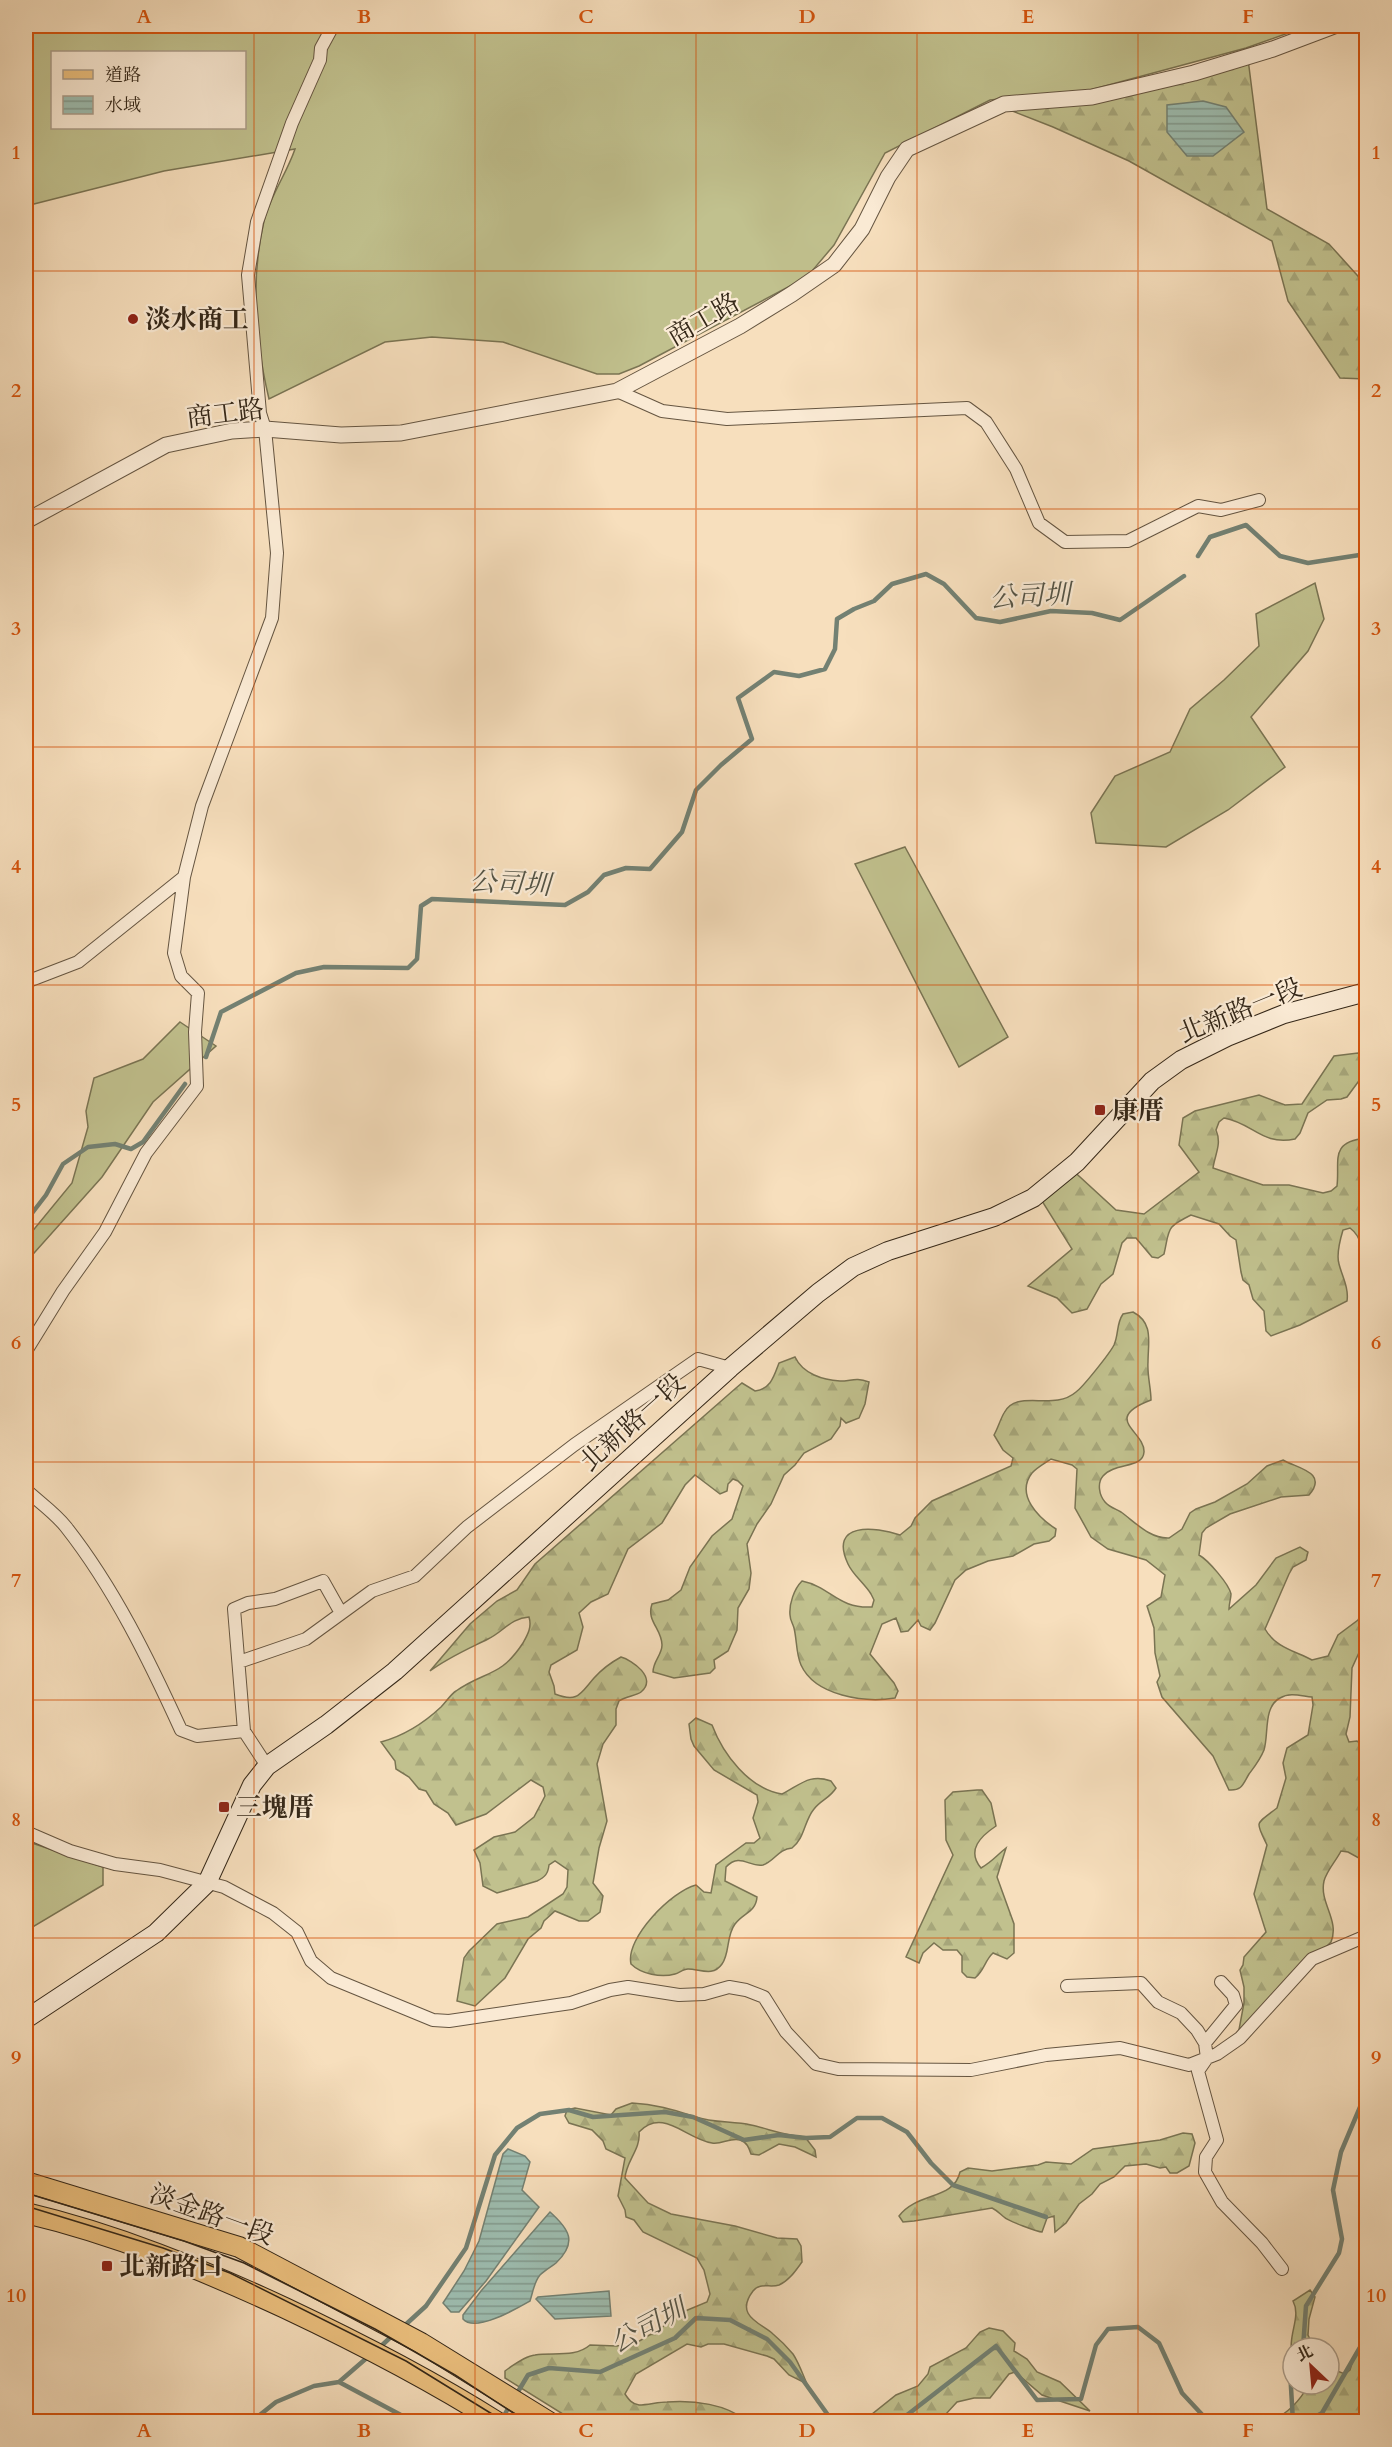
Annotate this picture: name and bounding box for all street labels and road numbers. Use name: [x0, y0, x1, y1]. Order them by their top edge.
street label: 商工路: [661, 285, 746, 354]
street label: 商工路: [184, 391, 266, 436]
street label: 北新路一段: [1173, 970, 1307, 1051]
street label: 北新路一段: [572, 1366, 692, 1479]
street label: 淡金路一段: [145, 2176, 279, 2253]

